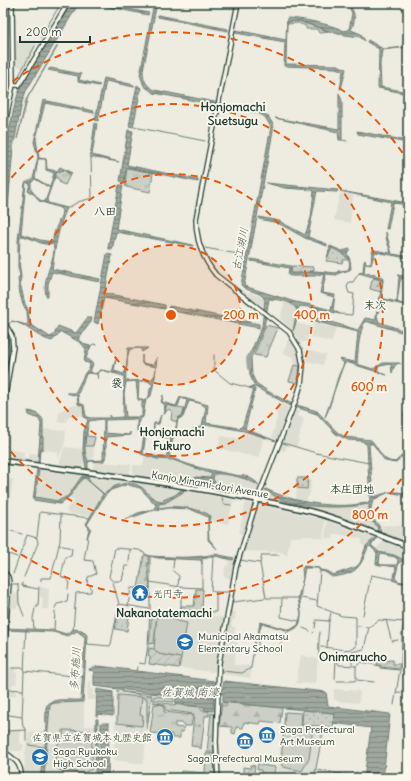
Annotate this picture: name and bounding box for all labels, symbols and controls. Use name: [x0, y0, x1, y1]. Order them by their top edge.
scale bar: [20, 18, 90, 44]
text: 200 m: [26, 24, 62, 39]
district label: Honjomachi Suetsugu: [201, 99, 266, 129]
district label: 八田: [94, 204, 116, 218]
water label: 古江湖川: [229, 226, 251, 272]
district label: 末次: [364, 298, 386, 312]
text: 200 m: [223, 307, 259, 322]
text: 400 m: [294, 307, 331, 322]
centre of rings: [164, 308, 178, 322]
district label: 袋: [112, 376, 123, 390]
text: 600 m: [351, 379, 388, 394]
district label: Honjomachi Fukuro: [140, 424, 205, 453]
street label: Kanjo Minami-dori Avenue: [150, 468, 269, 501]
district label: 本庄団地: [330, 482, 374, 496]
text: 800 m: [352, 507, 389, 522]
temple icon: 光円寺: [130, 583, 150, 603]
place label: 光円寺: [153, 587, 183, 600]
district label: Nakanotatemachi: [116, 605, 212, 620]
place label: Municipal Akamatsu Elementary School: [198, 630, 289, 655]
school or university icon: Municipal Akamatsu Elementary School: [175, 632, 195, 652]
water label: 多布施川: [66, 647, 84, 691]
district label: Onimarucho: [319, 649, 387, 664]
water label: 佐賀城 南濠: [161, 685, 221, 699]
place label: Saga Prefectural Art Museum: [280, 723, 355, 748]
museum icon: Saga Prefectural Art Museum: [257, 725, 277, 745]
museum icon: 佐賀県立佐賀城本丸歴史館: [155, 727, 175, 747]
place label: 佐賀県立佐賀城本丸歴史館: [32, 731, 152, 744]
museum icon: Saga Prefectural Museum: [235, 731, 255, 751]
place label: Saga Ryukoku High School: [53, 745, 117, 770]
school or university icon: Saga Ryukoku High School: [30, 747, 50, 767]
place label: Saga Prefectural Museum: [187, 752, 303, 765]

